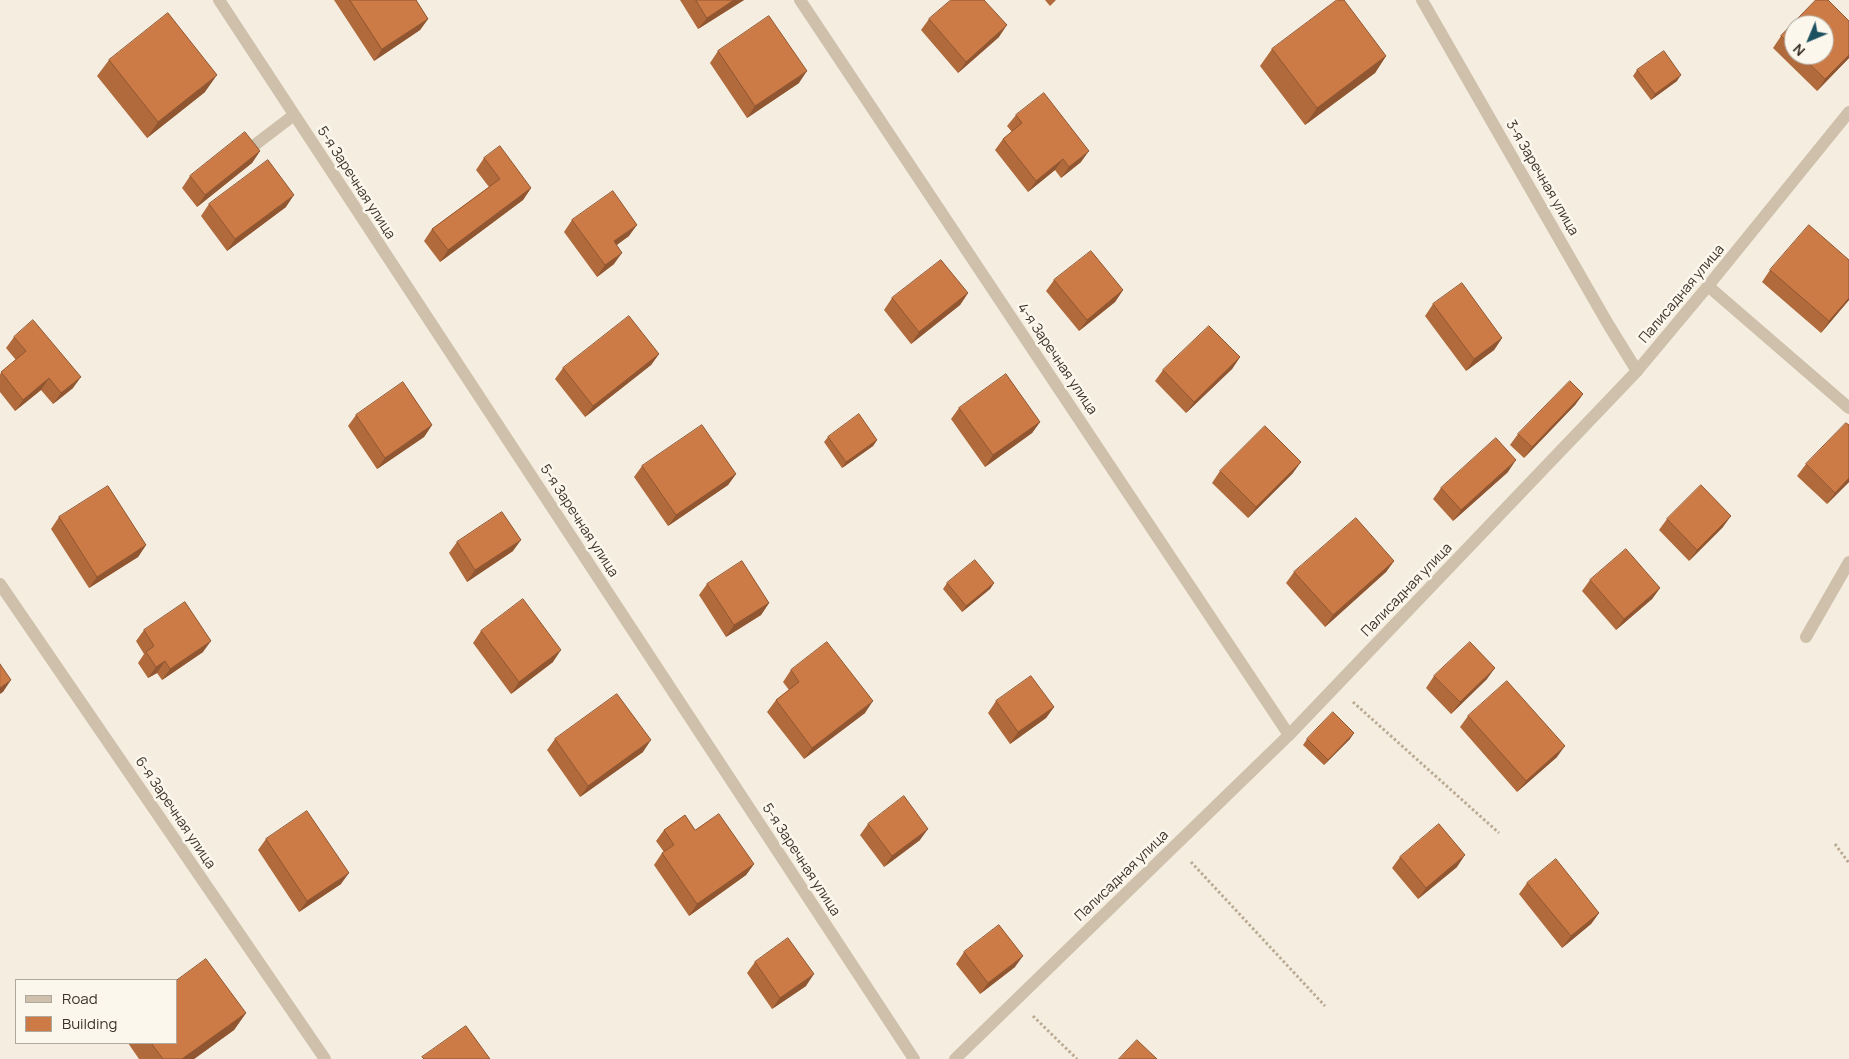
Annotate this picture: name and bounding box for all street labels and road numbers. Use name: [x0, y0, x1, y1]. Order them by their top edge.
street label: 3-я Заречная улица: [1502, 117, 1582, 239]
street label: 5-я Заречная улица: [313, 124, 399, 242]
street label: Палисадная улица: [1636, 241, 1728, 347]
street label: 4-я Заречная улица: [1013, 300, 1101, 418]
street label: 5-я Заречная улица: [536, 462, 622, 580]
street label: Палисадная улица: [1358, 540, 1456, 640]
street label: 6-я Заречная улица: [131, 754, 219, 872]
street label: 5-я Заречная улица: [758, 801, 844, 919]
street label: Палисадная улица: [1072, 827, 1172, 925]

